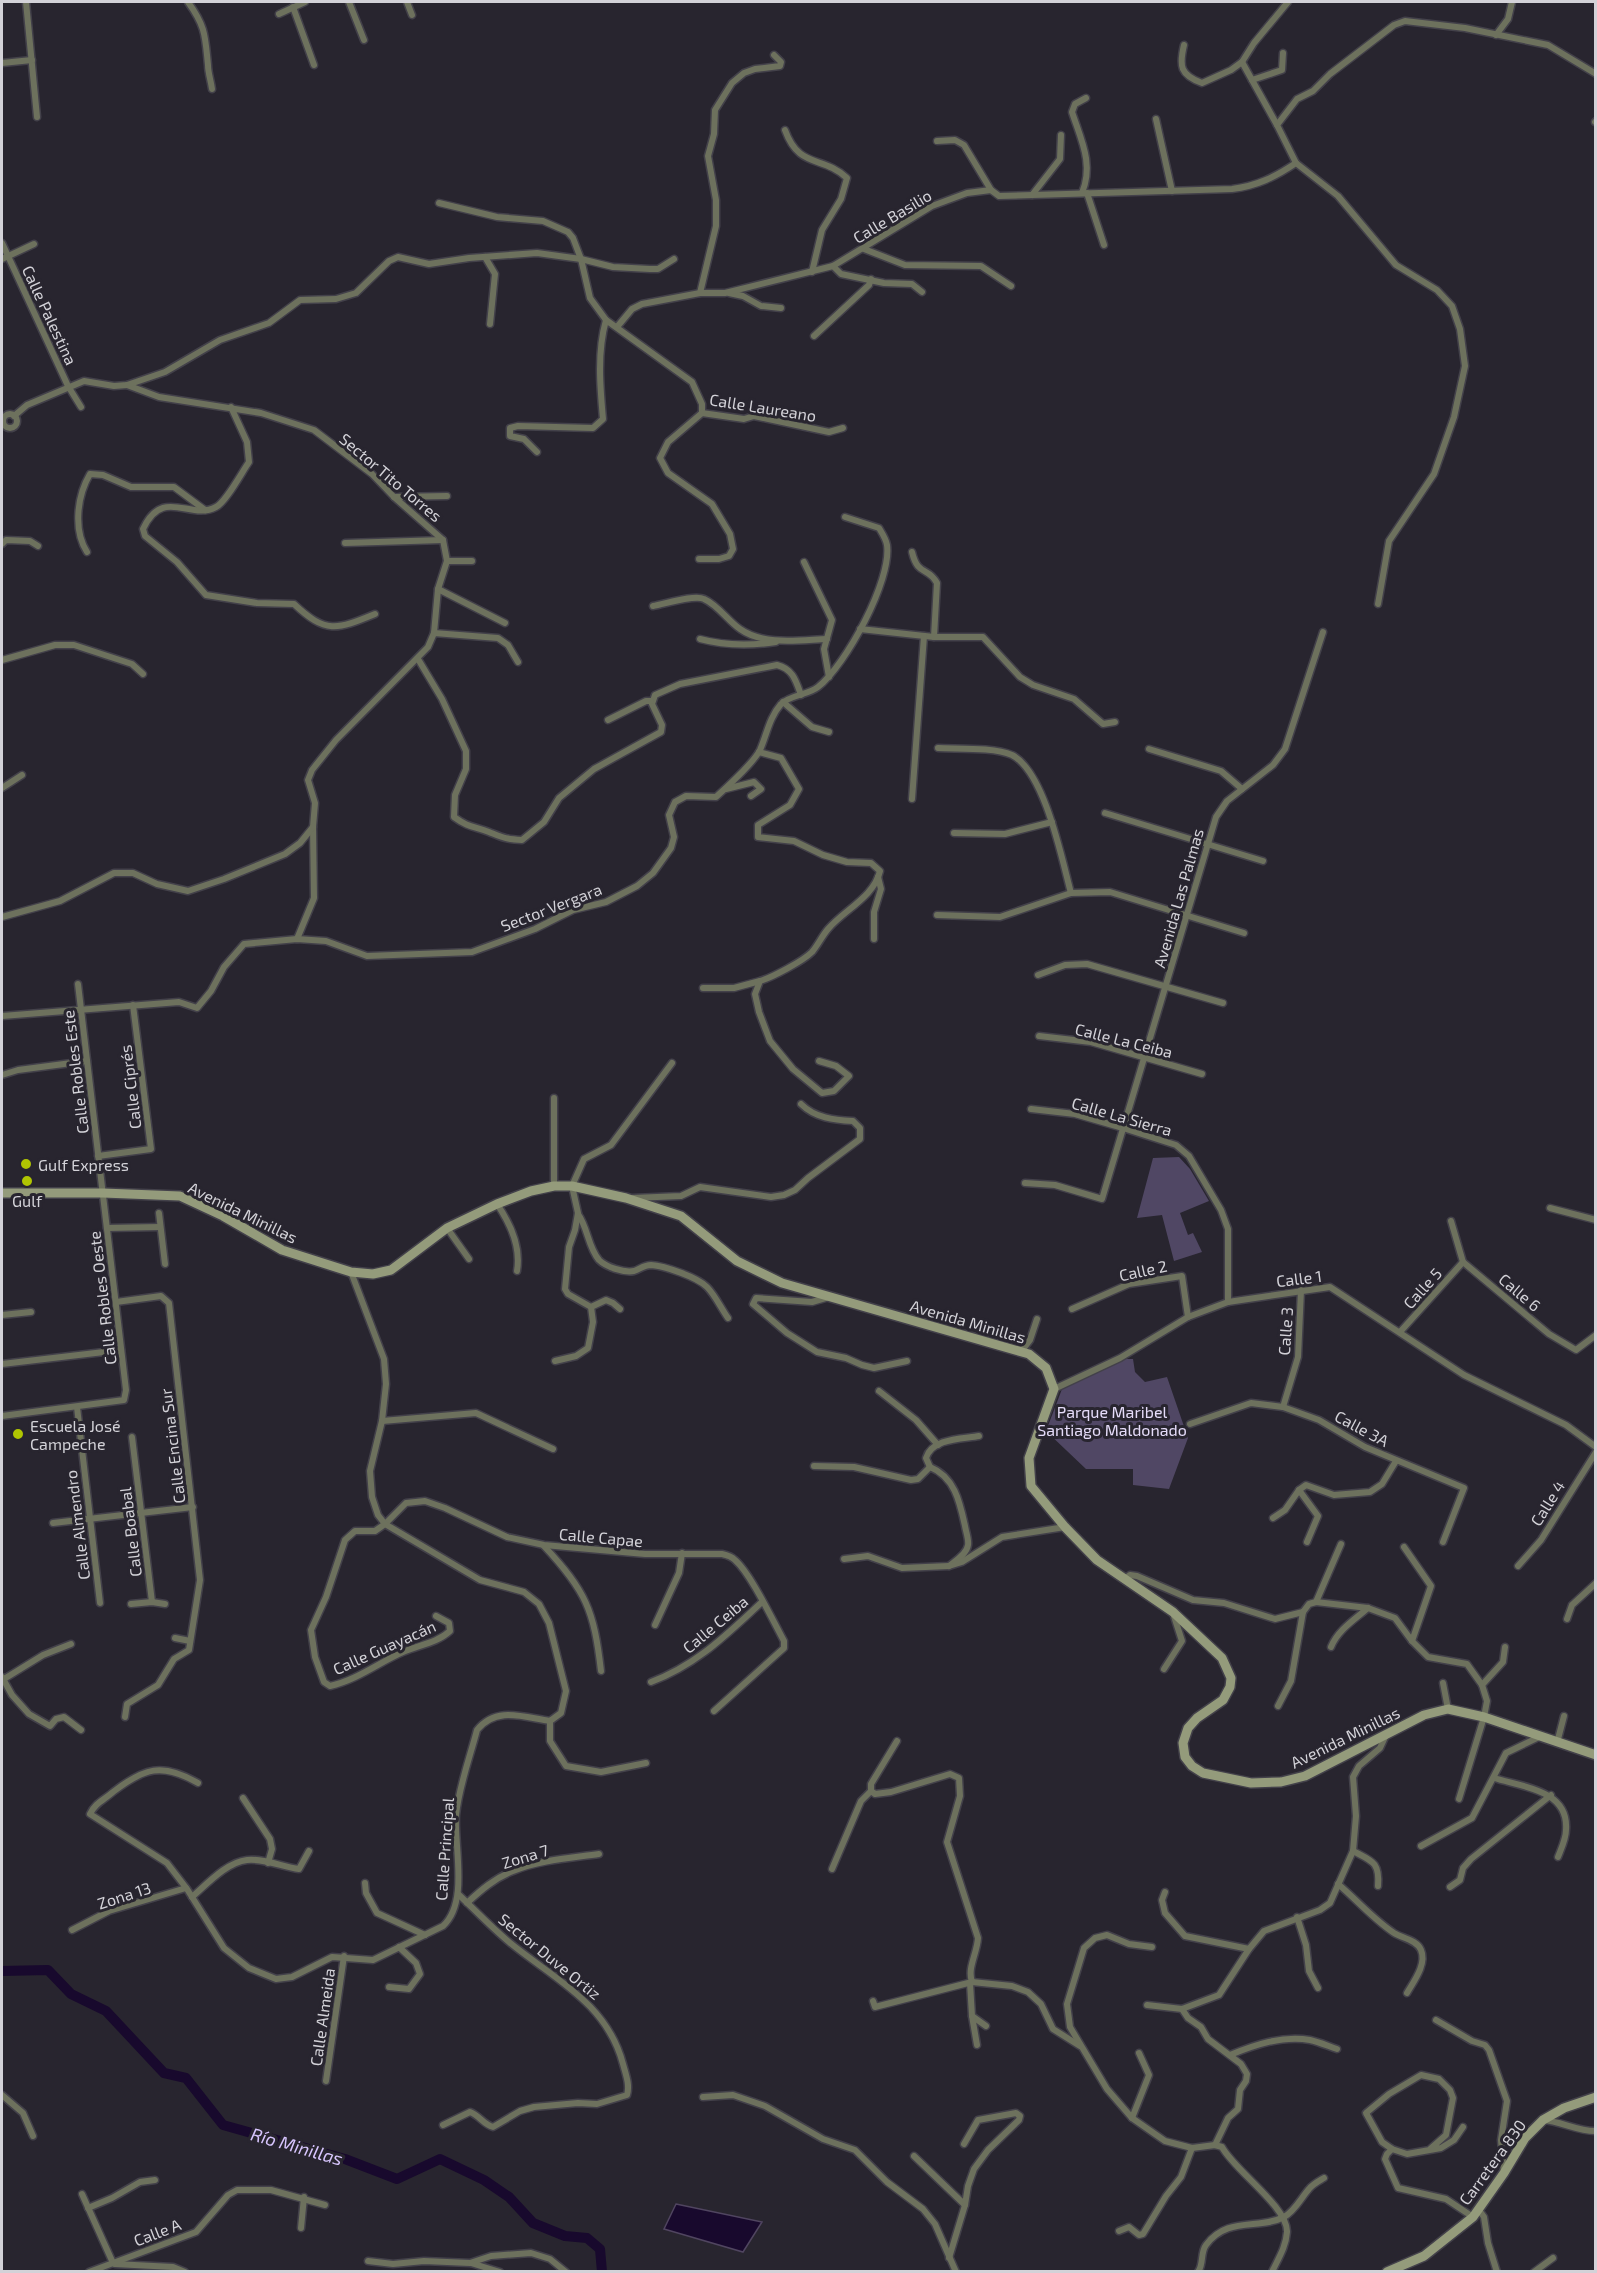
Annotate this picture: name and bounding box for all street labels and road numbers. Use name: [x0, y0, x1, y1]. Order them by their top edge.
street label: Calle Basilio: [849, 185, 935, 247]
street label: Calle Palestina: [19, 262, 81, 368]
street label: Calle Laureano: [708, 389, 818, 425]
street label: Sector Tito Torres: [336, 429, 446, 525]
street label: Avenida Las Palmas: [1149, 826, 1207, 970]
street label: Sector Vergara: [498, 879, 604, 935]
street label: Calle Robles Este: [58, 1009, 92, 1135]
street label: Calle La Ceiba: [1073, 1019, 1175, 1061]
street label: Calle Ciprés: [115, 1044, 145, 1130]
street label: Calle La Sierra: [1070, 1093, 1174, 1139]
street label: Avenida Minillas: [185, 1177, 301, 1247]
street label: Calle Robles Oeste: [84, 1230, 120, 1366]
street label: Calle 2: [1117, 1256, 1169, 1284]
street label: Calle 5: [1399, 1264, 1445, 1312]
street label: Calle 1: [1275, 1266, 1323, 1290]
street label: Calle 6: [1495, 1269, 1545, 1315]
street label: Avenida Minillas: [908, 1295, 1028, 1347]
street label: Calle 3: [1274, 1306, 1296, 1356]
street label: Calle Encina Sur: [155, 1387, 188, 1505]
street label: Calle 3A: [1332, 1406, 1392, 1450]
street label: Calle Almendro: [61, 1469, 93, 1581]
street label: Calle 4: [1526, 1477, 1568, 1529]
street label: Calle Boabal: [115, 1486, 145, 1578]
street label: Calle Capae: [558, 1524, 644, 1550]
street label: Calle Ceiba: [679, 1591, 751, 1657]
street label: Calle Guayacán: [330, 1616, 438, 1678]
street label: Avenida Minillas: [1287, 1702, 1403, 1772]
street label: Calle Principal: [431, 1797, 457, 1901]
street label: Zona 7: [499, 1840, 551, 1872]
street label: Zona 13: [95, 1877, 153, 1913]
street label: Sector Duve Ortiz: [495, 1909, 605, 2003]
street label: Calle Almeida: [306, 1967, 338, 2067]
street label: Carretera 830: [1455, 2116, 1529, 2208]
street label: Calle A: [131, 2214, 183, 2250]

